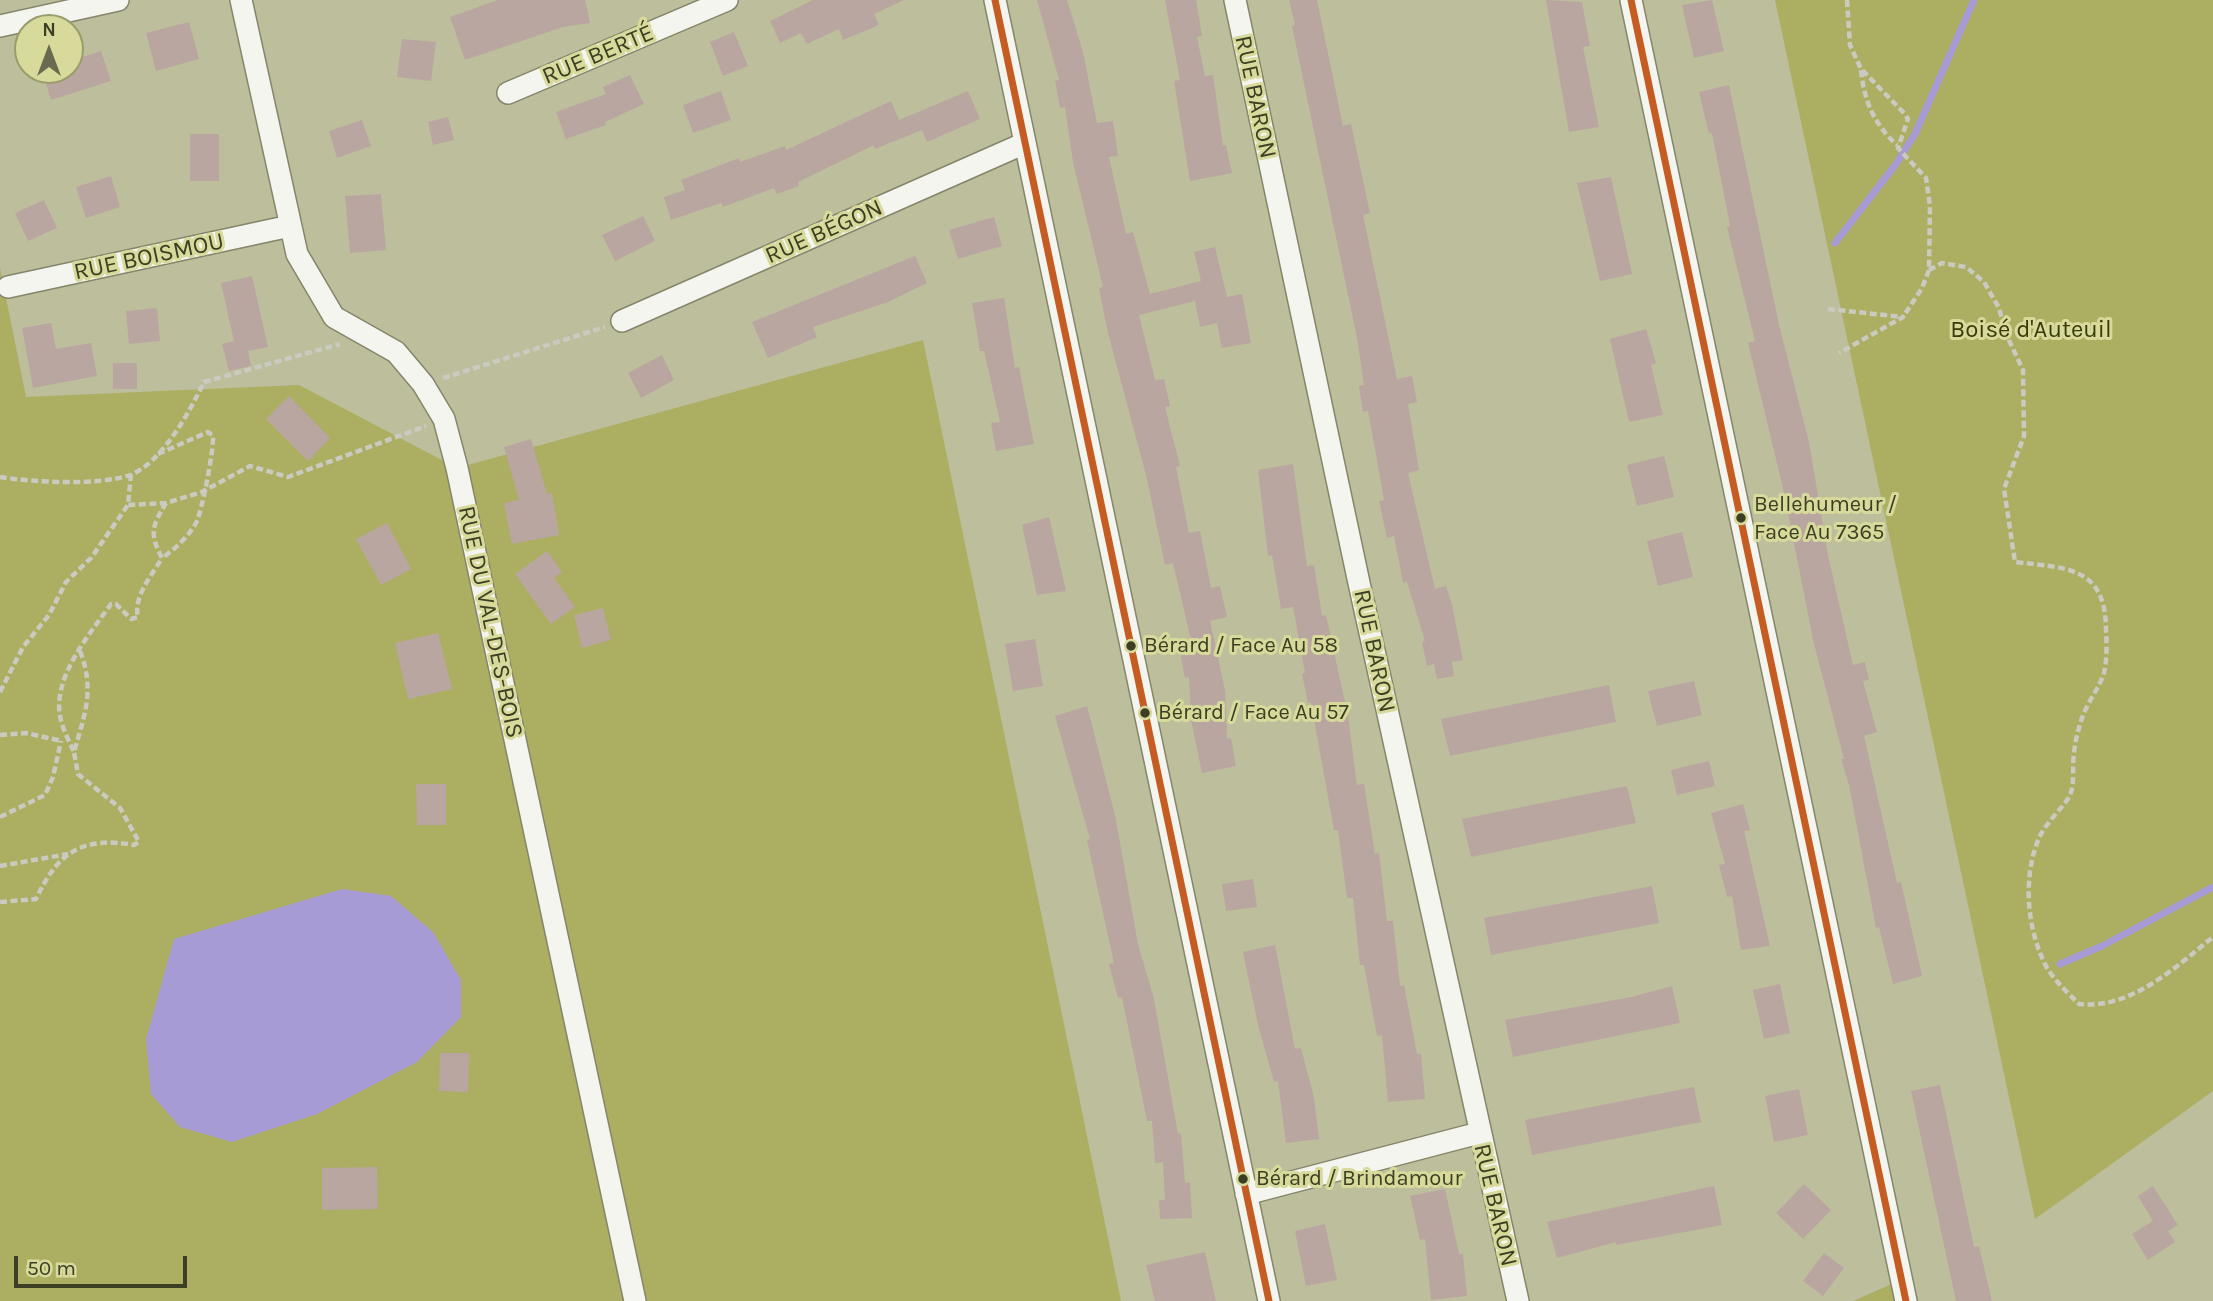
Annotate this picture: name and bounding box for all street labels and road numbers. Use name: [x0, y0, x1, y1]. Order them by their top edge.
street label: RUE BERTÉ: [538, 19, 658, 91]
street label: RUE BARON: [1228, 33, 1282, 161]
street label: RUE BÉGON: [761, 193, 887, 271]
street label: RUE BOISMOU: [71, 227, 227, 287]
street label: RUE DU VAL-DES-BOIS: [451, 503, 529, 741]
street label: RUE BARON: [1347, 587, 1401, 715]
street label: RUE BARON: [1467, 1141, 1523, 1269]

